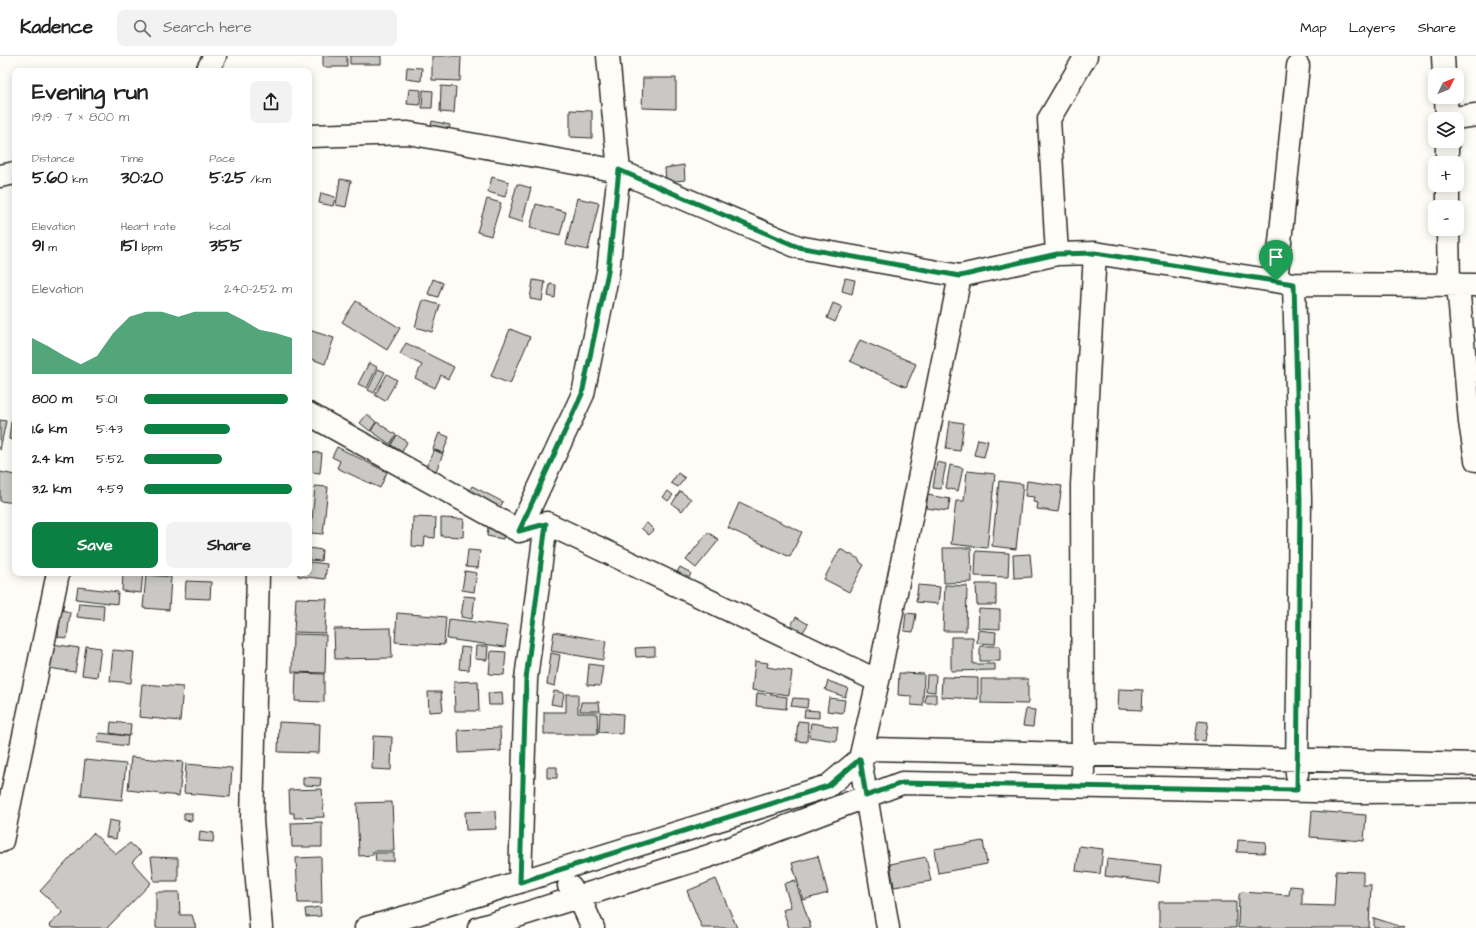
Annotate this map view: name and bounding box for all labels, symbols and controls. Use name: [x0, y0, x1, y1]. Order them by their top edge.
search box: [117, 10, 397, 46]
text: Kadence: [20, 14, 93, 41]
icon: search: [131, 17, 153, 39]
text: Search here: [163, 17, 252, 38]
text: Map: [1300, 18, 1327, 38]
text: Layers: [1349, 18, 1396, 38]
text: Share: [1418, 18, 1456, 38]
north arrow: [1428, 68, 1464, 104]
map controls: [1428, 68, 1464, 236]
text: Evening run: [32, 77, 148, 108]
button: share: [250, 81, 292, 123]
text: 19:19 · 7 × 800 m: [32, 108, 129, 126]
button: layers: [1428, 112, 1464, 148]
text: Distance: [32, 151, 75, 166]
text: Time: [121, 151, 144, 166]
text: Pace: [209, 151, 235, 166]
button: +: [1428, 156, 1464, 192]
text: 5.60: [32, 166, 68, 190]
text: 30:20: [121, 166, 163, 190]
text: 5:25: [209, 166, 246, 190]
text: km: [68, 172, 88, 187]
text: /km: [246, 172, 271, 187]
button: −: [1428, 200, 1464, 236]
text: Elevation: [32, 219, 75, 234]
text: Heart rate: [121, 219, 176, 234]
text: kcal: [209, 219, 230, 234]
text: 91: [32, 234, 44, 258]
text: 151: [121, 234, 137, 258]
text: 355: [209, 234, 242, 258]
text: m: [44, 240, 57, 255]
text: bpm: [137, 240, 162, 255]
pin: [1259, 240, 1293, 281]
icon: arrive: [1265, 246, 1287, 268]
text: Elevation: [32, 280, 83, 298]
text: 240–252 m: [224, 280, 292, 298]
text: 800 m: [32, 390, 72, 408]
text: 5:01: [96, 390, 117, 408]
text: 1.6 km: [32, 420, 67, 438]
text: 5:43: [96, 420, 123, 438]
text: 2.4 km: [32, 450, 73, 468]
text: 5:52: [96, 450, 124, 468]
text: 3.2 km: [32, 480, 71, 498]
text: 4:59: [96, 480, 124, 498]
button: Save: [32, 522, 158, 568]
button: Share: [166, 522, 292, 568]

